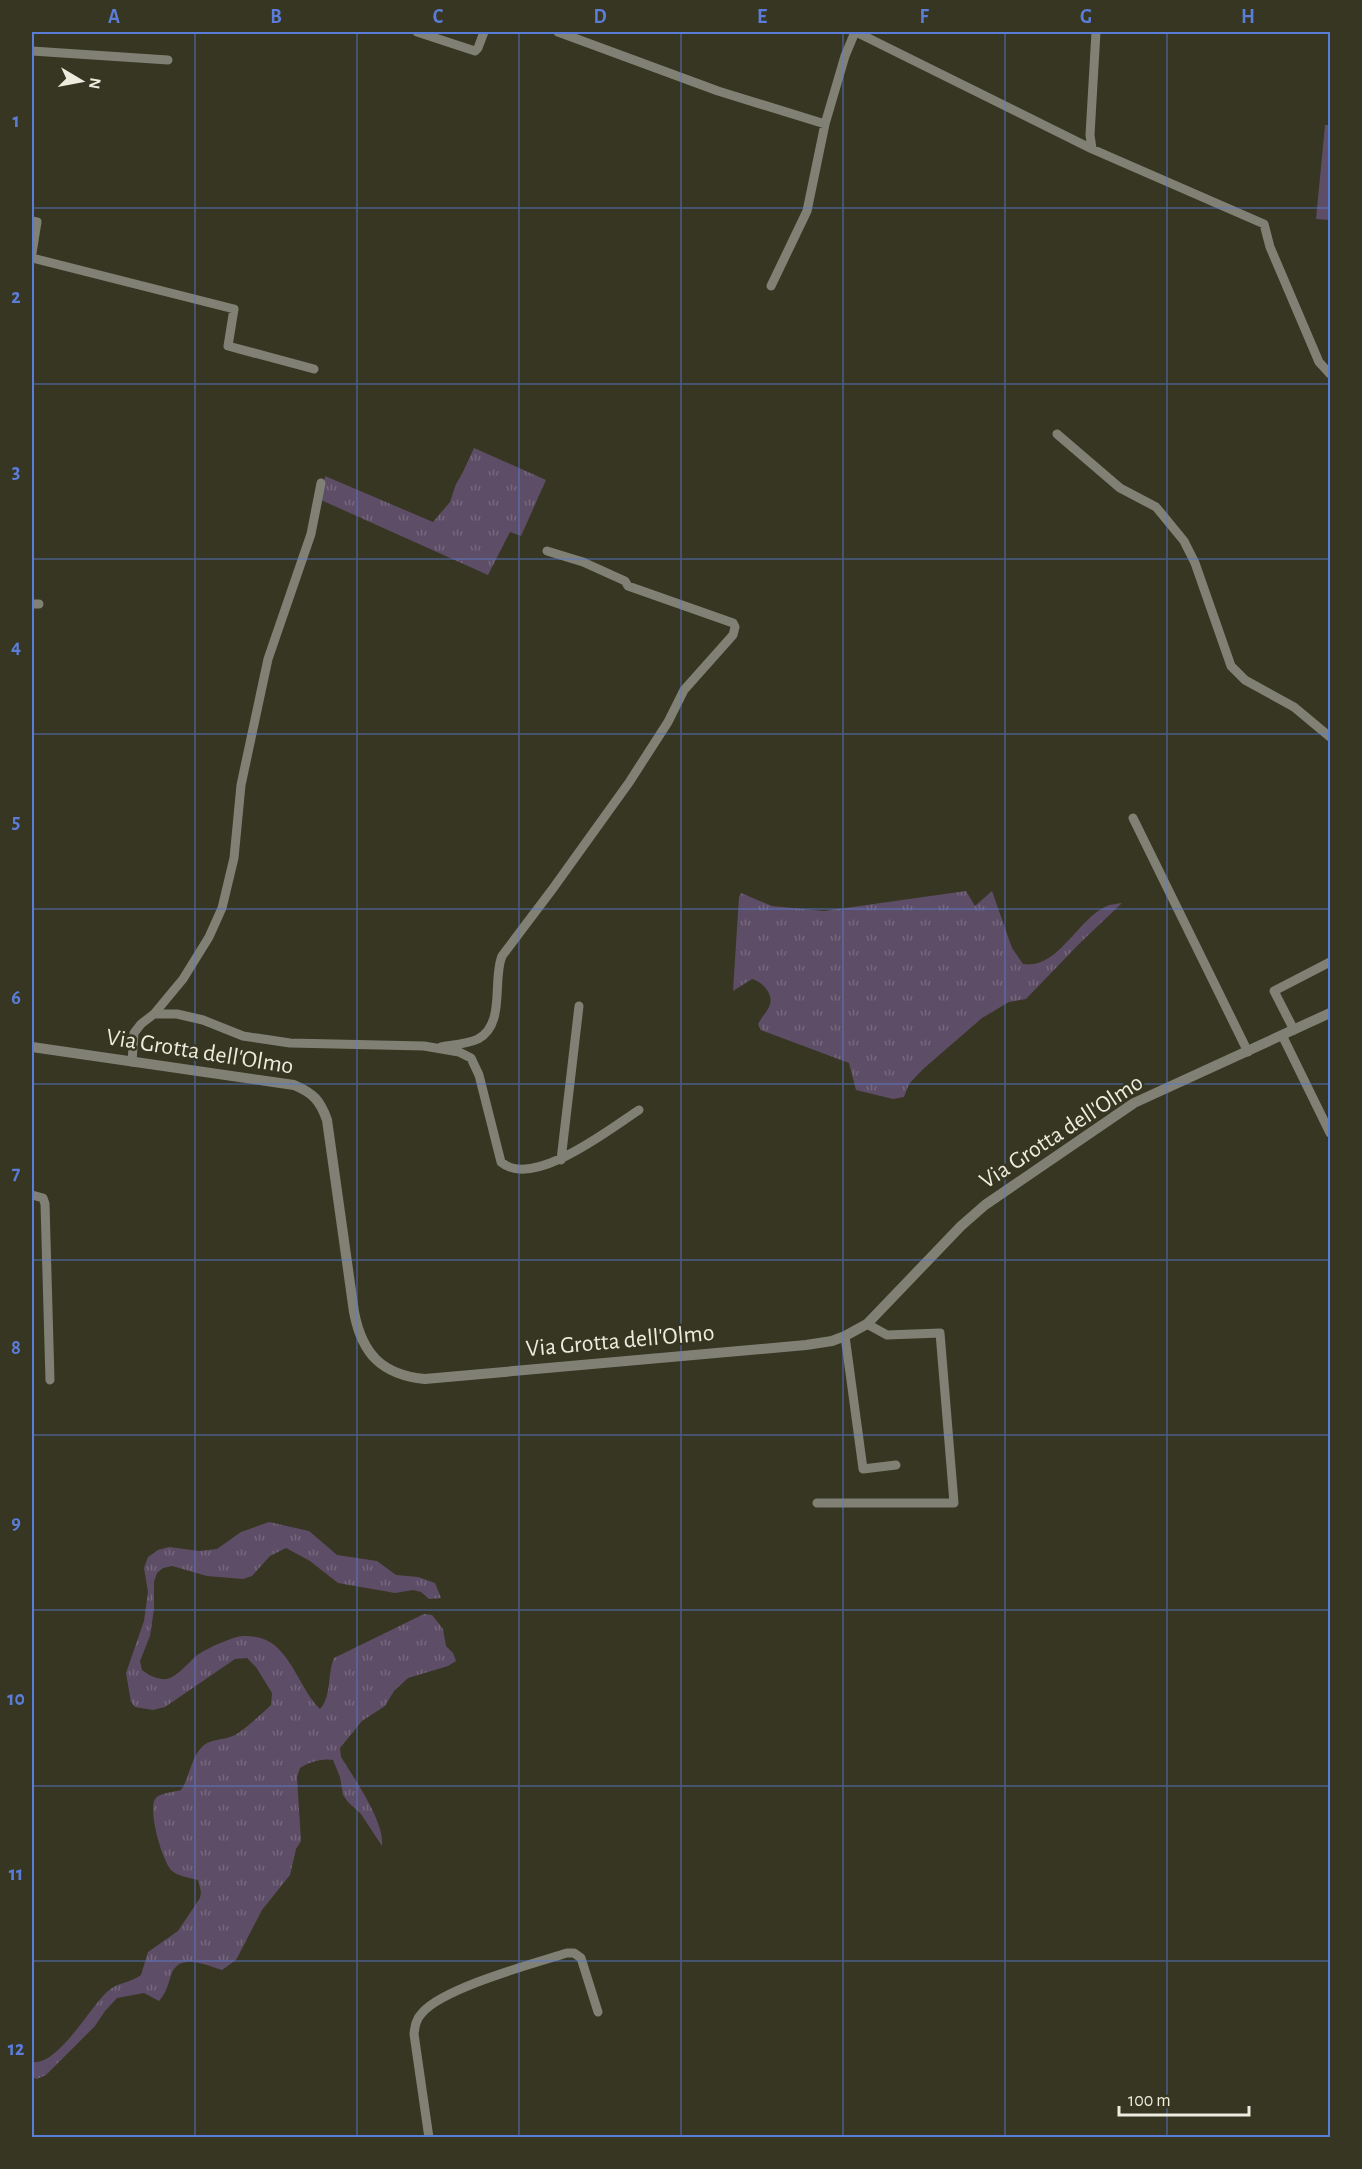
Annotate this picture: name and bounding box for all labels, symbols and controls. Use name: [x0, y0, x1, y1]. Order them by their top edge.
text: A: [108, 7, 120, 27]
text: B: [270, 7, 282, 27]
text: C: [433, 7, 444, 27]
text: D: [593, 7, 607, 27]
text: E: [757, 7, 767, 27]
text: F: [919, 7, 929, 27]
text: G: [1080, 7, 1092, 27]
text: H: [1241, 7, 1255, 27]
north arrow: [51, 51, 111, 111]
text: N: [86, 77, 104, 90]
text: 1: [12, 111, 20, 131]
text: 2: [11, 287, 21, 307]
text: 3: [12, 462, 20, 482]
text: 4: [11, 637, 21, 657]
text: 5: [12, 812, 20, 832]
text: 6: [11, 988, 21, 1008]
street label: Via Grotta dell'Olmo: [104, 1025, 295, 1079]
street label: Via Grotta dell'Olmo: [976, 1070, 1147, 1193]
text: 7: [12, 1163, 21, 1183]
street label: Via Grotta dell'Olmo: [525, 1321, 715, 1361]
text: 8: [11, 1338, 21, 1358]
text: 9: [11, 1513, 21, 1533]
text: 10: [7, 1689, 25, 1709]
text: 11: [9, 1864, 23, 1884]
text: 12: [8, 2039, 24, 2059]
scale bar: [1119, 2079, 1250, 2117]
text: 100 m: [1128, 2092, 1171, 2110]

